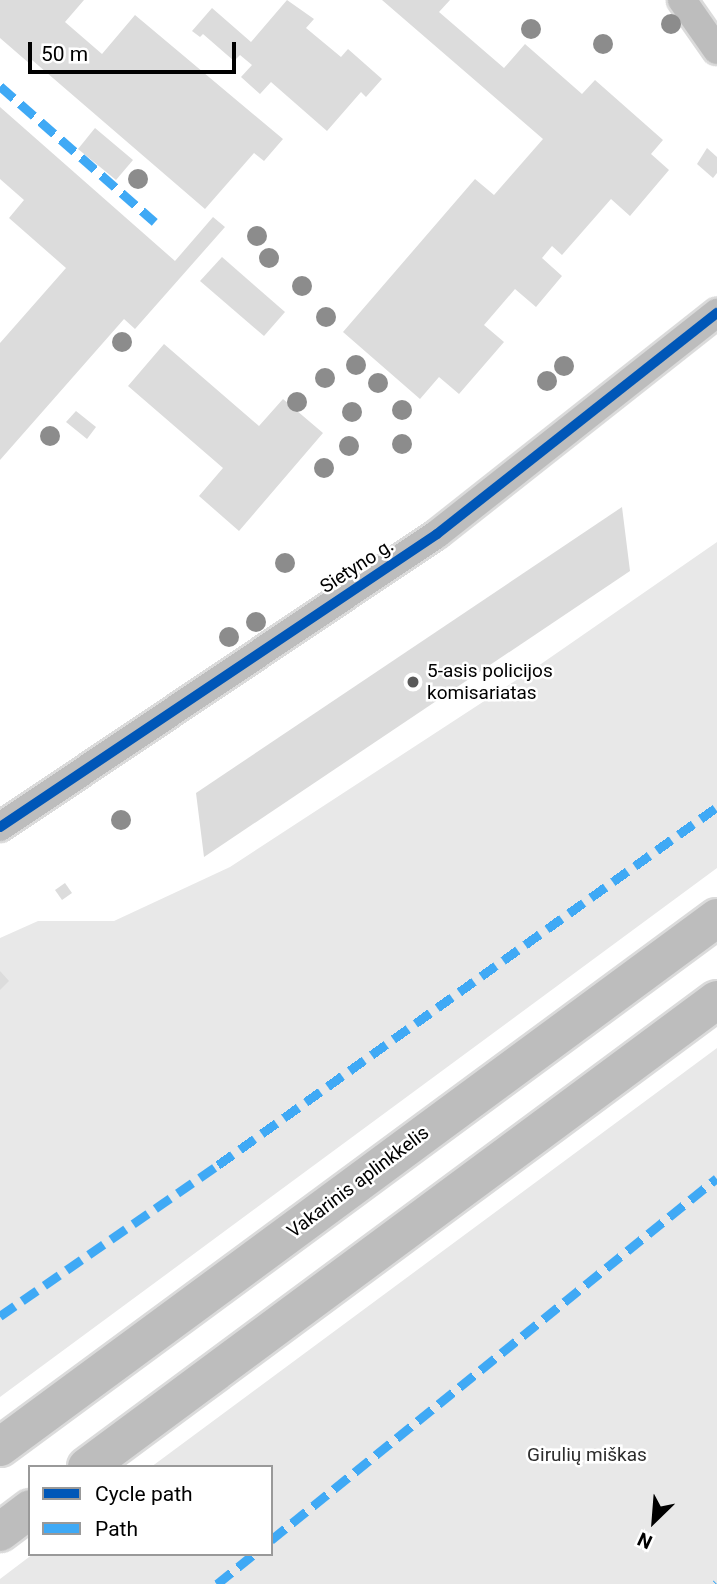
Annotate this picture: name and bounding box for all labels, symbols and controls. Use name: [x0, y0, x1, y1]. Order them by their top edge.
scale bar: [32, 28, 240, 72]
text: 50 m: [41, 42, 88, 66]
street label: Sietyno g.: [316, 534, 398, 598]
place label: 5-asis policijos komisariatas: [427, 660, 553, 704]
marker: 5-asis policijos komisariatas: [405, 674, 421, 690]
street label: Vakarinis aplinkkelis: [283, 1121, 433, 1243]
park label: Girulių miškas: [527, 1444, 647, 1466]
legend: [28, 1465, 273, 1556]
text: Cycle path: [95, 1482, 193, 1506]
north arrow: [619, 1486, 689, 1556]
text: Path: [95, 1517, 138, 1541]
text: N: [634, 1527, 656, 1554]

